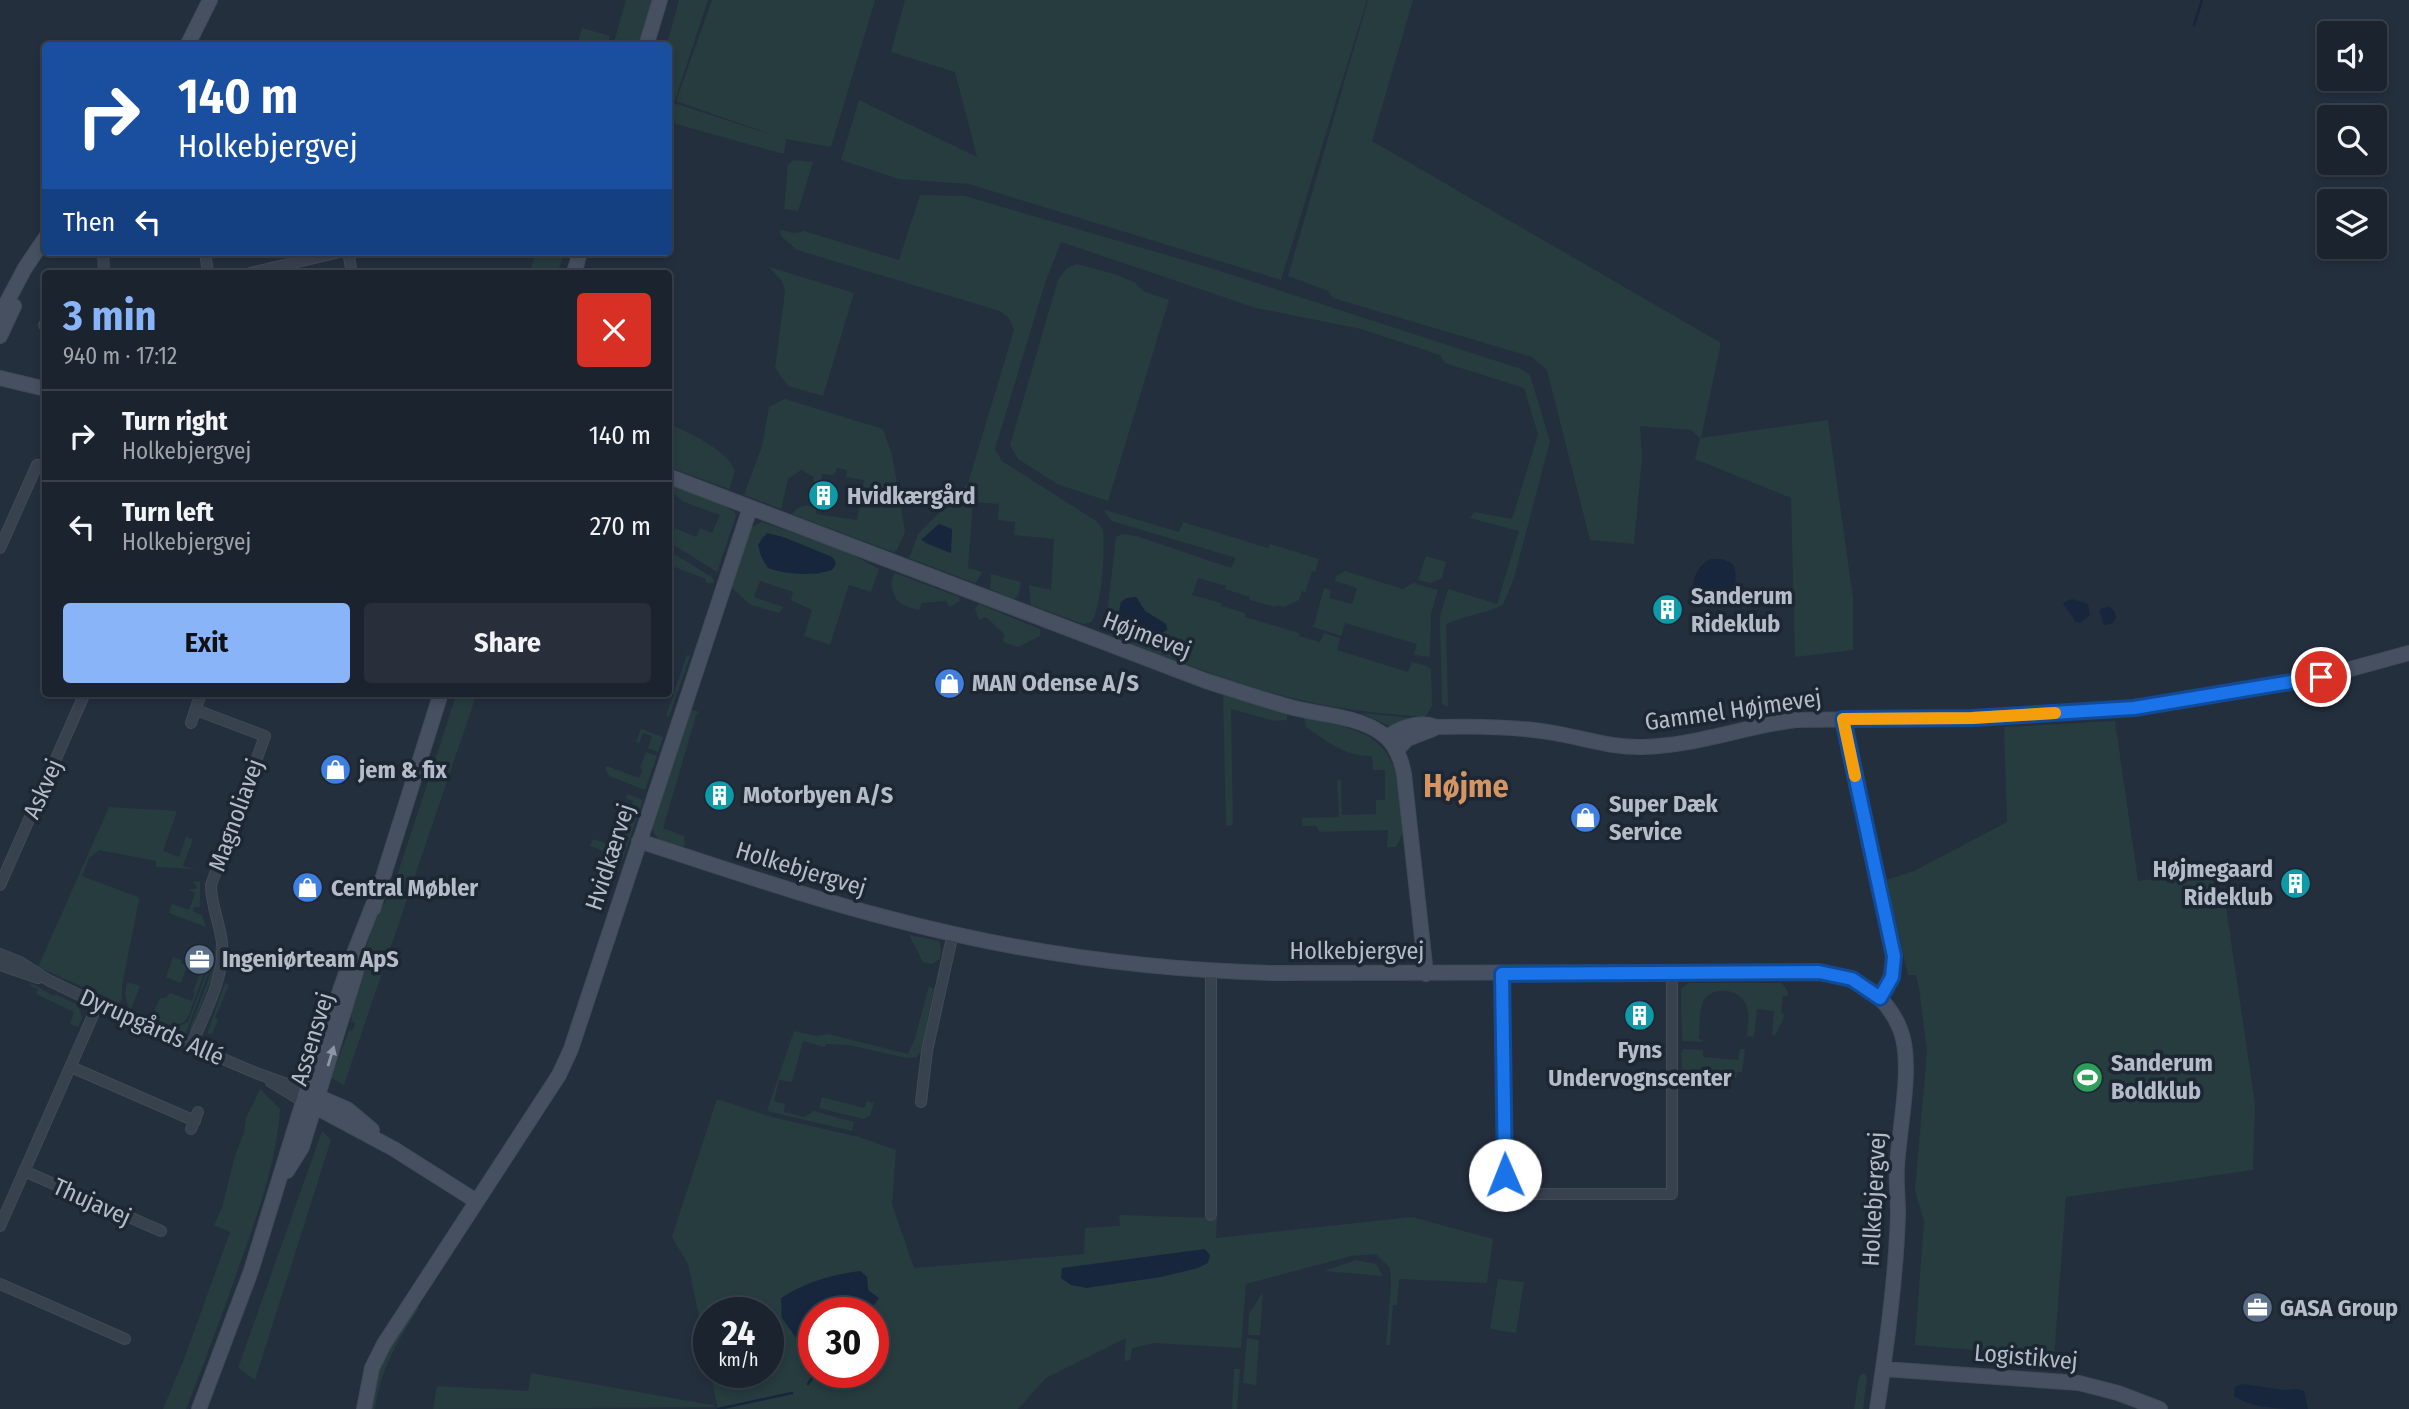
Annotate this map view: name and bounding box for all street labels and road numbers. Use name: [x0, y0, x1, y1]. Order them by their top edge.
street label: Højmevej: [1099, 605, 1195, 665]
street label: Gammel Højmevej: [1643, 684, 1823, 736]
street label: Askvej: [17, 755, 69, 823]
street label: Magnoliavej: [203, 755, 269, 875]
street label: Hvidkærvej: [580, 800, 640, 914]
street label: Holkebjergvej: [732, 836, 870, 902]
street label: Holkebjergvej: [1290, 937, 1424, 965]
street label: Dyrupgårds Allé: [76, 983, 228, 1071]
street label: Assensvej: [285, 989, 339, 1089]
street label: Holkebjergvej: [1856, 1131, 1892, 1267]
street label: Thujavej: [49, 1172, 135, 1232]
street label: Logistikvej: [1973, 1339, 2079, 1375]

